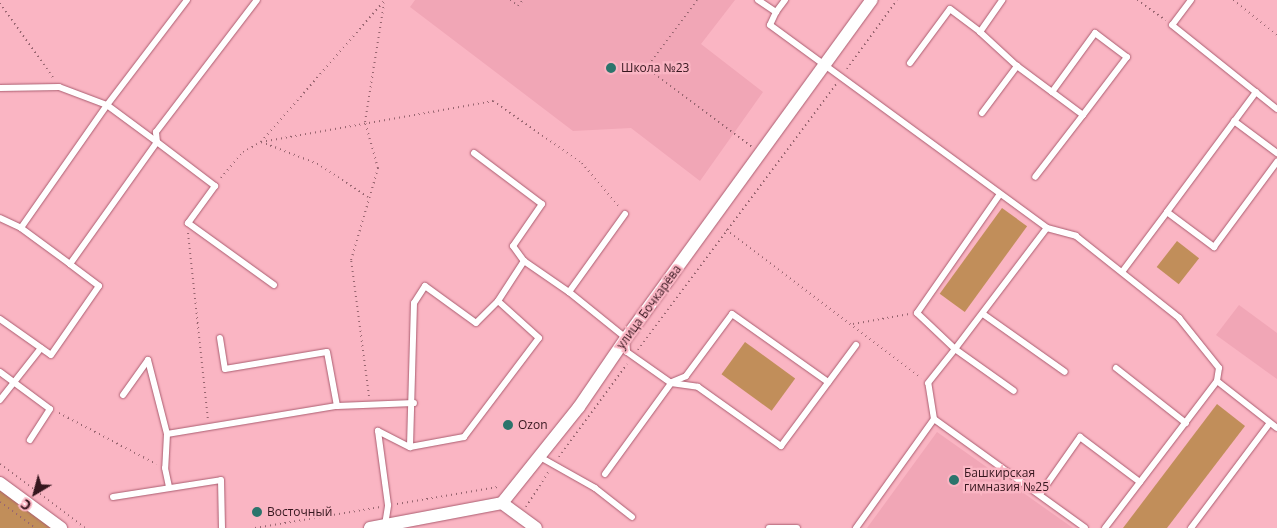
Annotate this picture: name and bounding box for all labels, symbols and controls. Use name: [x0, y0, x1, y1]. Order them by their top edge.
place label: Школа №23: [621, 61, 689, 75]
marker: Школа №23: [605, 62, 617, 74]
street label: улица Бочкарёва: [614, 262, 684, 352]
place label: Ozon: [518, 418, 548, 432]
marker: Ozon: [502, 419, 514, 431]
place label: Башкирская гимназия №25: [964, 466, 1049, 494]
north arrow: [10, 468, 60, 518]
marker: Башкирская гимназия №25: [948, 474, 960, 486]
text: С: [16, 495, 35, 516]
place label: Восточный: [267, 505, 332, 519]
marker: Восточный: [251, 506, 263, 518]

